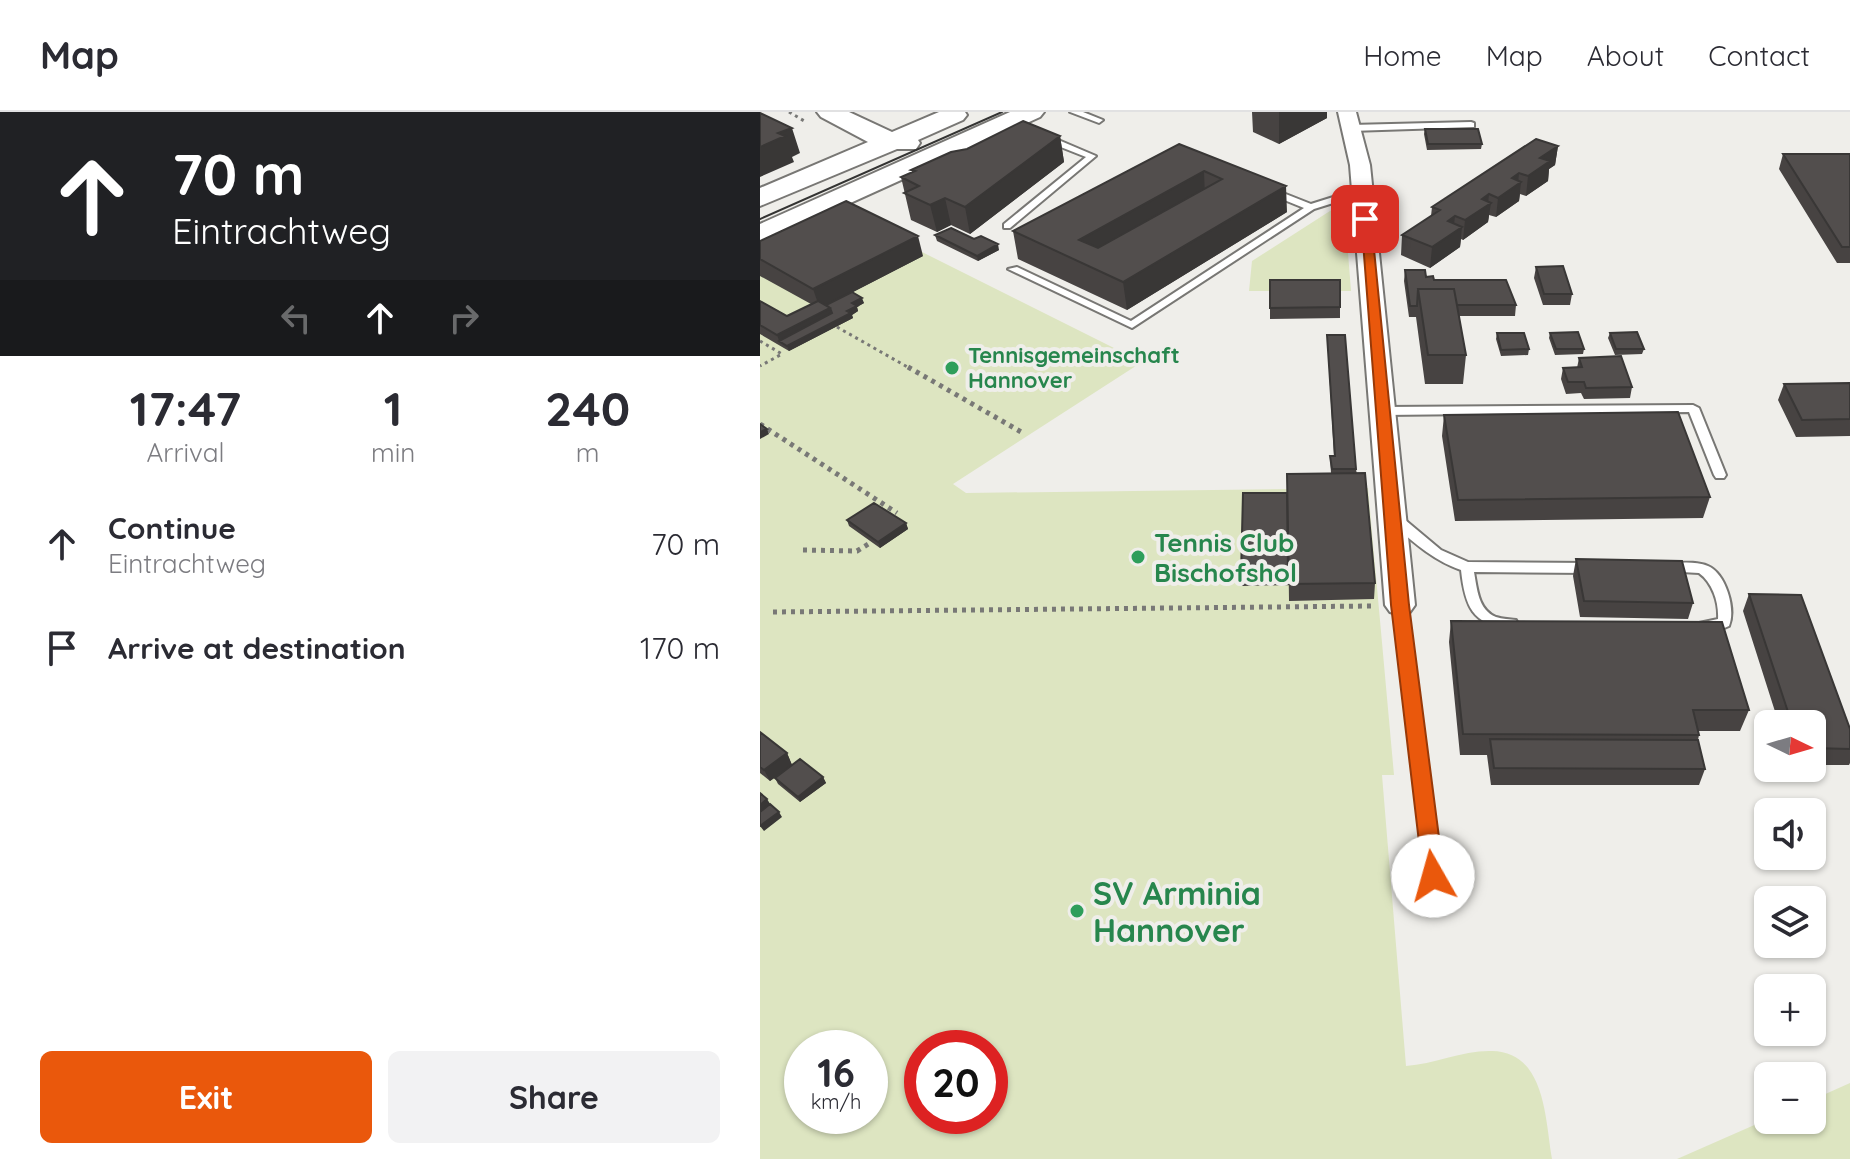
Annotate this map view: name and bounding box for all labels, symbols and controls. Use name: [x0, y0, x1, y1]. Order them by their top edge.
text: Map: [40, 31, 119, 79]
text: Home: [1363, 38, 1442, 73]
text: Map: [1486, 38, 1543, 73]
text: About: [1587, 38, 1664, 73]
text: Contact: [1708, 38, 1810, 73]
text: 70 m: [172, 139, 304, 209]
icon: ahead: [40, 144, 144, 248]
pin: [1331, 185, 1399, 253]
icon: arrive: [1343, 197, 1387, 241]
text: Eintrachtweg: [172, 208, 391, 253]
icon: left: [274, 296, 318, 340]
icon: ahead: [358, 296, 402, 340]
icon: right: [442, 296, 486, 340]
place label: Tennisgemeinschaft Hannover: [968, 341, 1180, 394]
marker: Tennisgemeinschaft Hannover: [943, 359, 961, 377]
text: 17:47: [130, 378, 241, 438]
text: 1: [384, 378, 402, 438]
text: 240: [545, 378, 630, 438]
text: Arrival: [147, 436, 224, 469]
text: min: [371, 436, 415, 469]
text: m: [576, 436, 599, 469]
text: Continue: [108, 509, 236, 547]
icon: ahead: [40, 522, 84, 566]
text: 70 m: [651, 525, 720, 563]
place label: Tennis Club Bischofshol: [1154, 526, 1297, 589]
text: Eintrachtweg: [108, 547, 266, 580]
marker: Tennis Club Bischofshol: [1129, 548, 1147, 566]
icon: arrive: [40, 626, 84, 670]
text: Arrive at destination: [108, 629, 406, 667]
text: 170 m: [640, 629, 720, 667]
north arrow: [1754, 710, 1826, 782]
map controls: [1754, 710, 1826, 1134]
button: sound: [1754, 798, 1826, 870]
position arrow: [1391, 834, 1475, 918]
place label: SV Arminia Hannover: [1093, 873, 1261, 950]
button: layers: [1754, 886, 1826, 958]
marker: SV Arminia Hannover: [1068, 902, 1086, 920]
button: +: [1754, 974, 1826, 1046]
speed limit sign: 20: [904, 1030, 1008, 1134]
text: 16: [817, 1047, 855, 1097]
button: Exit: [40, 1051, 372, 1143]
button: Share: [388, 1051, 720, 1143]
button: −: [1754, 1062, 1826, 1134]
text: km/h: [811, 1089, 861, 1114]

